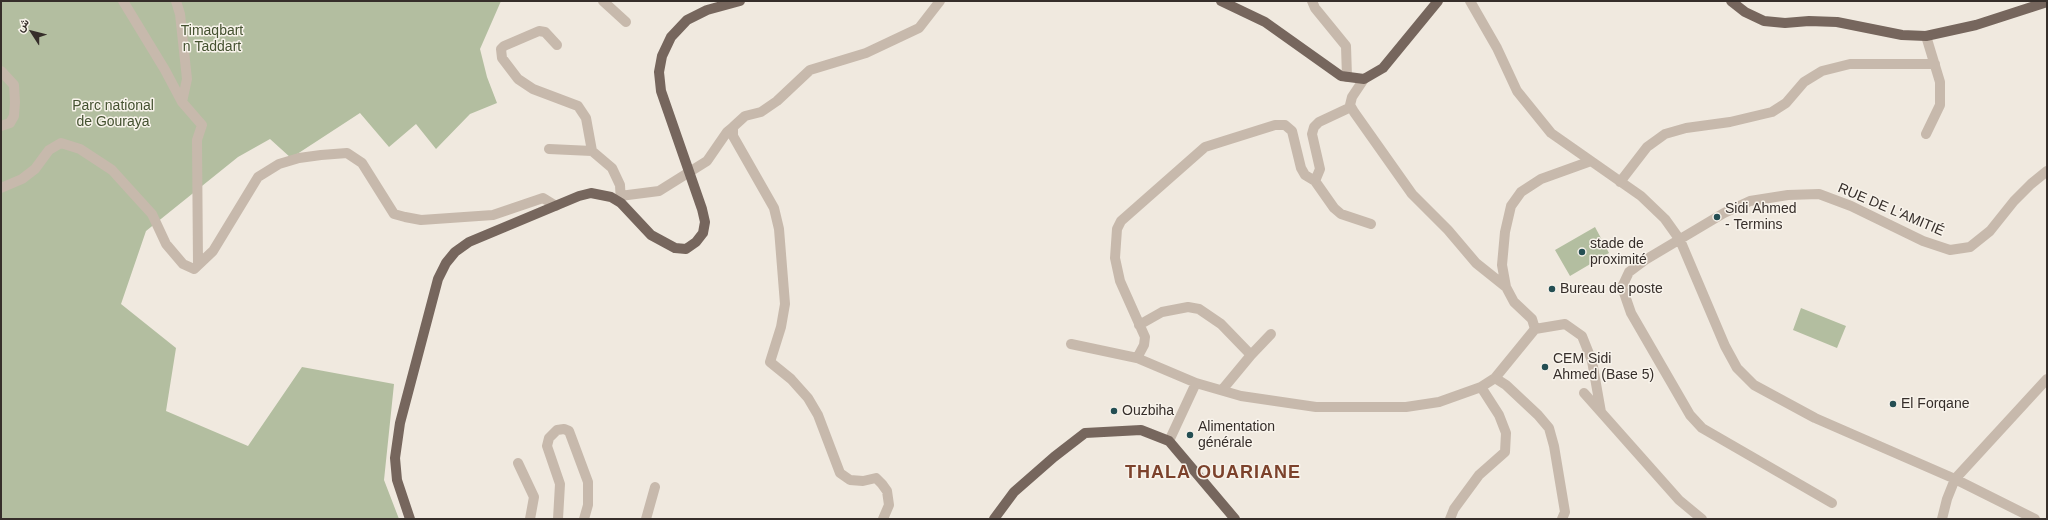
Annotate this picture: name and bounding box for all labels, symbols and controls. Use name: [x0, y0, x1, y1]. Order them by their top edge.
north arrow: [12, 12, 52, 52]
text: ش: [14, 16, 31, 34]
park label: Timaqbart n Taddart: [181, 23, 243, 56]
park label: Parc national de Gouraya: [72, 98, 154, 130]
street label: RUE DE L'AMITIÉ: [1835, 180, 1947, 240]
place label: Sidi Ahmed - Termins: [1725, 201, 1797, 234]
marker: Sidi Ahmed - Termins: [1712, 212, 1722, 222]
place label: stade de proximité: [1590, 236, 1647, 268]
marker: stade de proximité: [1577, 247, 1587, 257]
place label: Bureau de poste: [1560, 281, 1663, 297]
marker: Bureau de poste: [1547, 284, 1557, 294]
place label: CEM Sidi Ahmed (Base 5): [1553, 351, 1654, 384]
marker: CEM Sidi Ahmed (Base 5): [1540, 362, 1550, 372]
place label: El Forqane: [1901, 396, 1969, 412]
marker: El Forqane: [1888, 399, 1898, 409]
place label: Ouzbiha: [1122, 403, 1174, 419]
marker: Ouzbiha: [1109, 406, 1119, 416]
place label: Alimentation générale: [1198, 419, 1275, 452]
marker: Alimentation générale: [1185, 430, 1195, 440]
district label: THALA OUARIANE: [1125, 462, 1301, 484]

